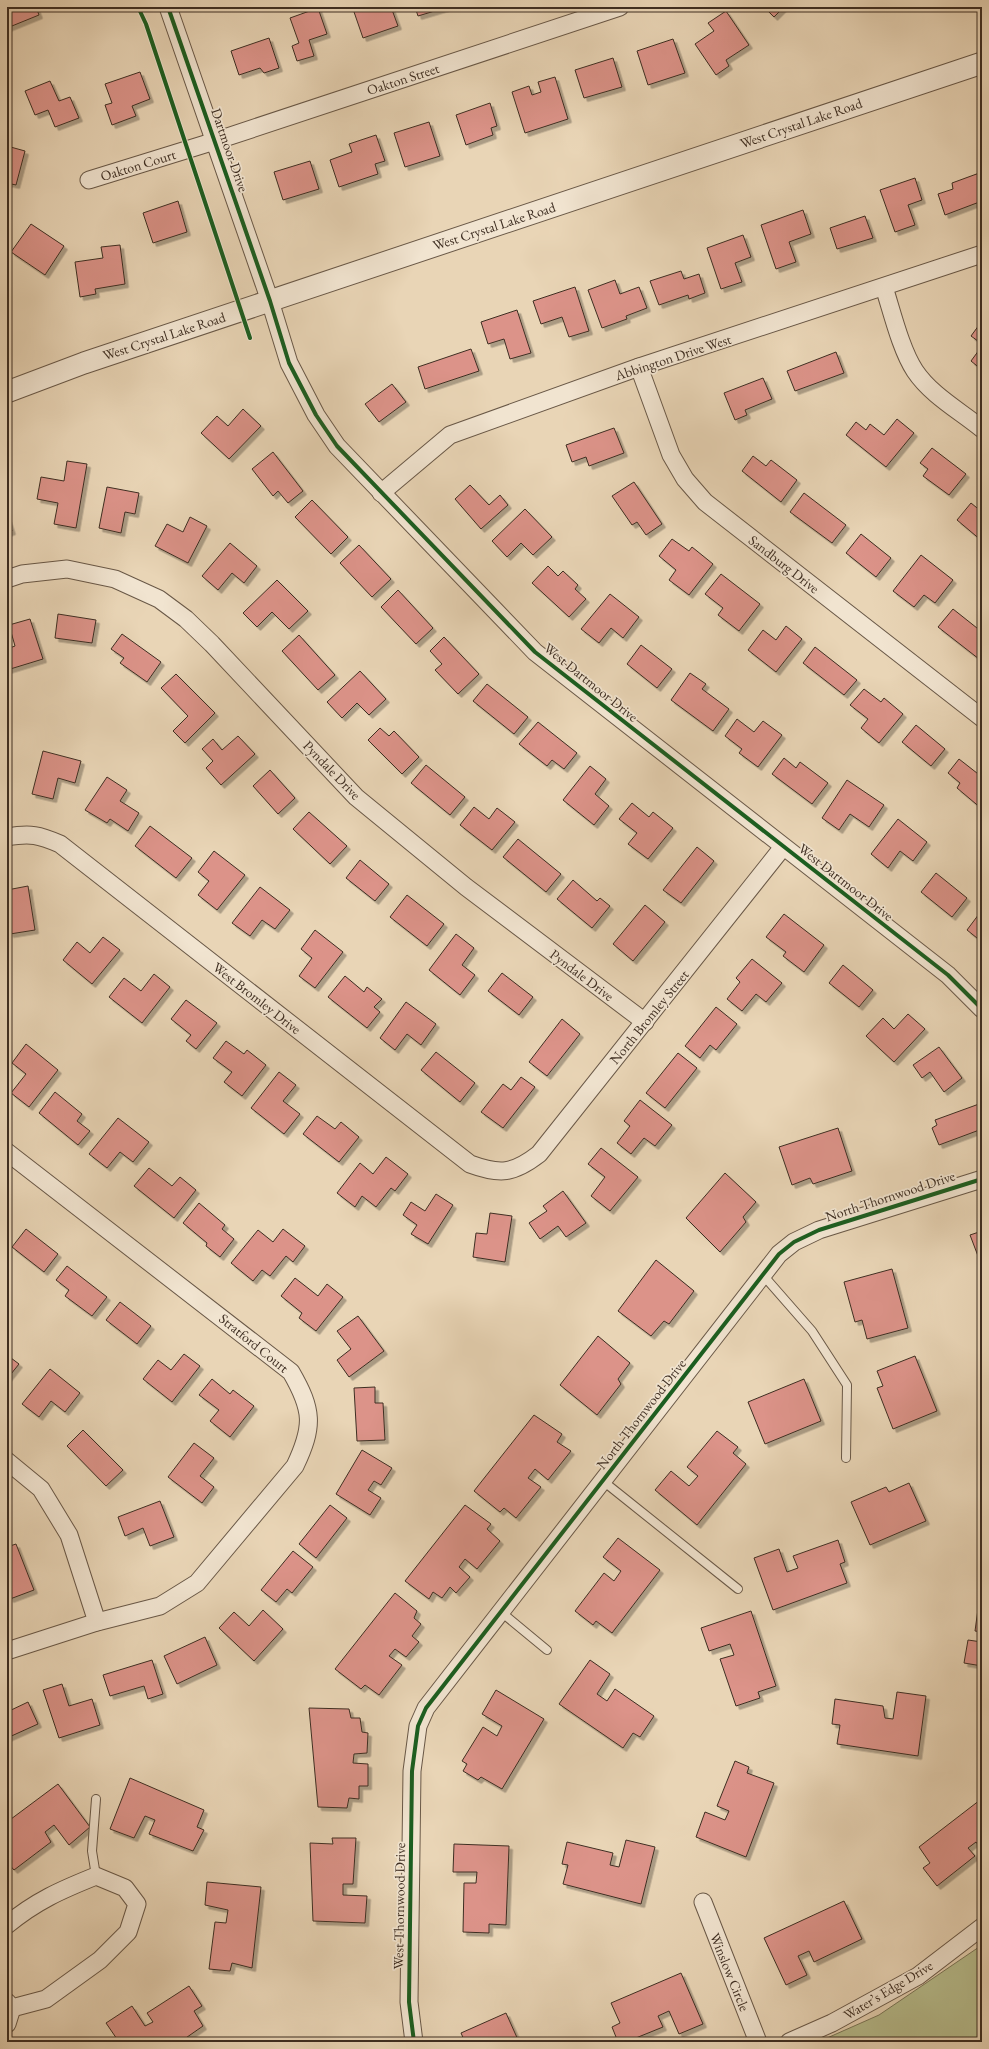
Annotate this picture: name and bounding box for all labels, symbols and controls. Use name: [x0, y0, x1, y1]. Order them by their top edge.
street label: Oakton Street: [364, 59, 442, 99]
street label: West Crystal Lake Road: [738, 93, 865, 152]
street label: Dartmoor Drive: [207, 106, 253, 195]
street label: Oakton Court: [98, 145, 178, 185]
street label: West Crystal Lake Road: [430, 197, 558, 254]
street label: West Crystal Lake Road: [100, 307, 228, 364]
street label: Abbington Drive West: [612, 330, 734, 385]
street label: Sandburg Drive: [745, 531, 823, 597]
street label: West Dartmoor Drive: [540, 639, 642, 726]
street label: Pyndale Drive: [299, 737, 365, 804]
street label: West Dartmoor Drive: [795, 839, 898, 925]
street label: Pyndale Drive: [546, 945, 618, 1005]
street label: West Bromley Drive: [209, 958, 305, 1038]
street label: North Bromley Street: [605, 966, 693, 1068]
street label: North Thornwood Drive: [823, 1166, 958, 1225]
street label: Stratford Court: [216, 1309, 293, 1377]
street label: North Thornwood Drive: [592, 1355, 690, 1473]
street label: West Thornwood Drive: [389, 1842, 409, 1970]
street label: Winslow Circle: [706, 1930, 754, 2014]
street label: Water’s Edge Drive: [840, 1956, 936, 2024]

